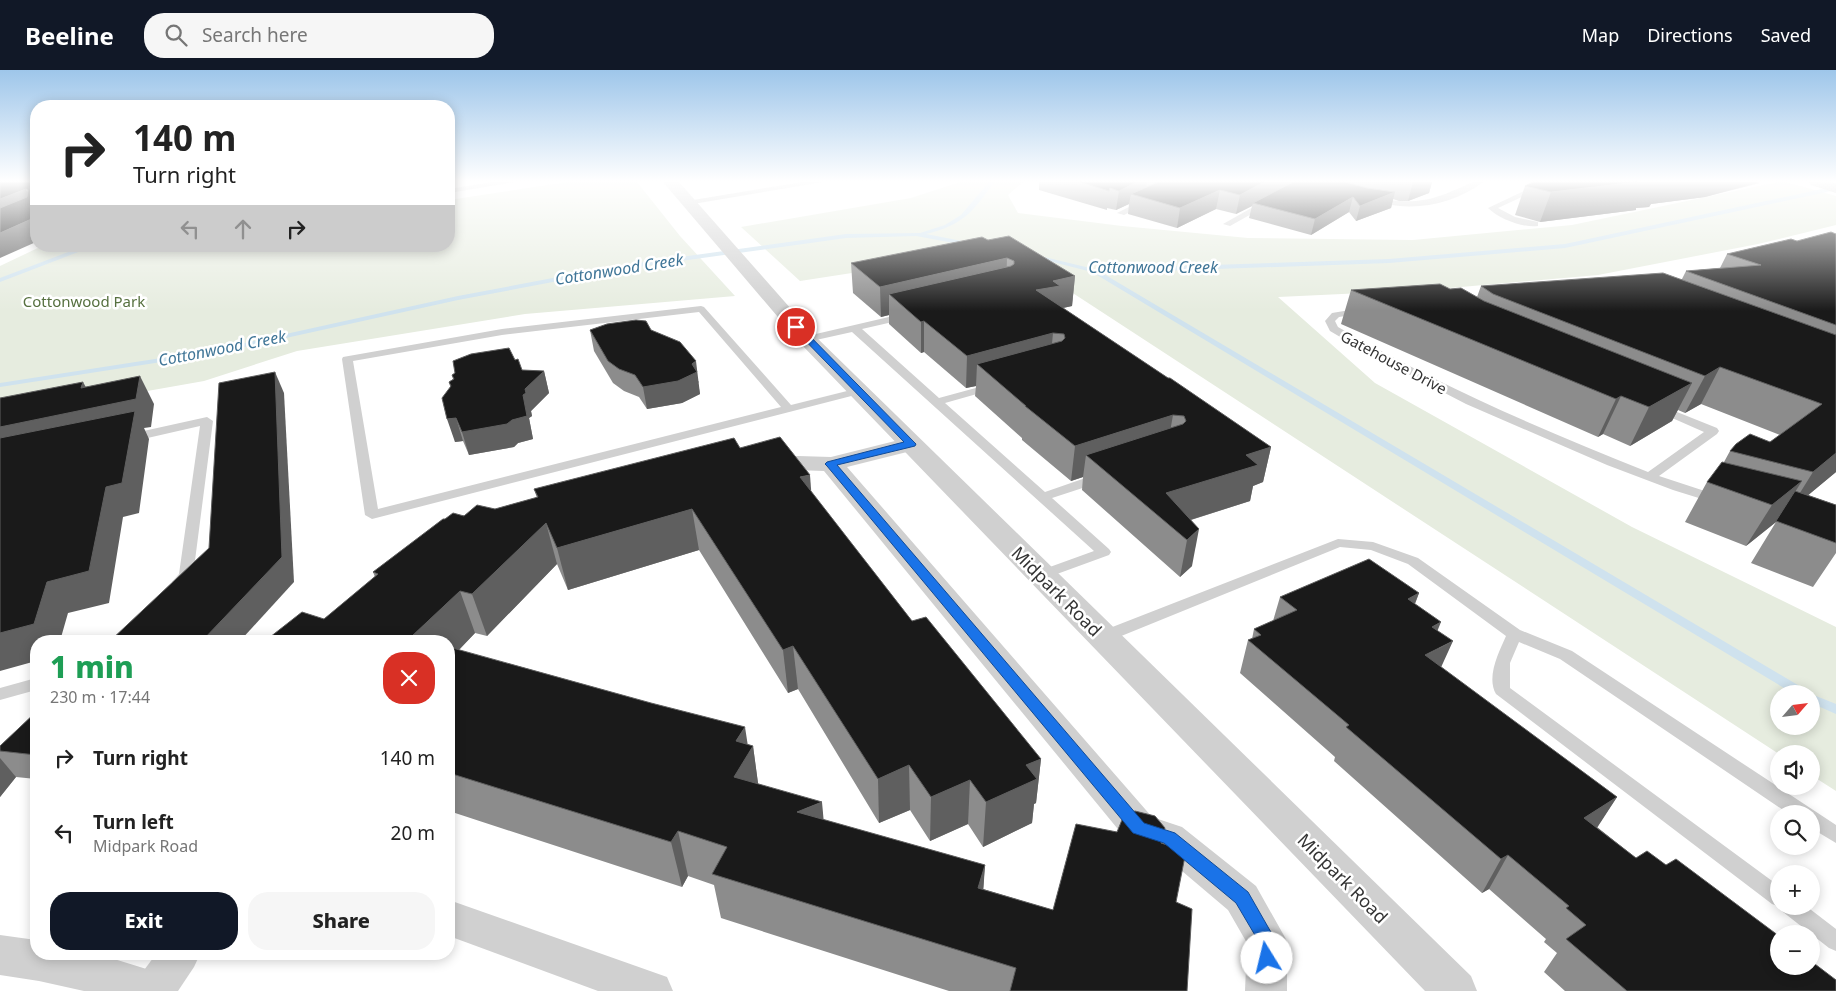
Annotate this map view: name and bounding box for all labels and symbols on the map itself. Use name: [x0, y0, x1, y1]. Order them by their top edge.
water label: Cottonwood Creek: [553, 248, 686, 290]
water label: Cottonwood Creek: [1088, 256, 1219, 278]
park label: Cottonwood Park: [23, 291, 145, 311]
pin: [775, 306, 817, 348]
water label: Cottonwood Creek: [156, 325, 289, 371]
street label: Gatehouse Drive: [1337, 326, 1451, 398]
street label: Midpark Road: [1007, 541, 1107, 641]
north arrow: [1770, 685, 1820, 735]
street label: Midpark Road: [1293, 828, 1393, 928]
position arrow: [1240, 931, 1292, 983]

